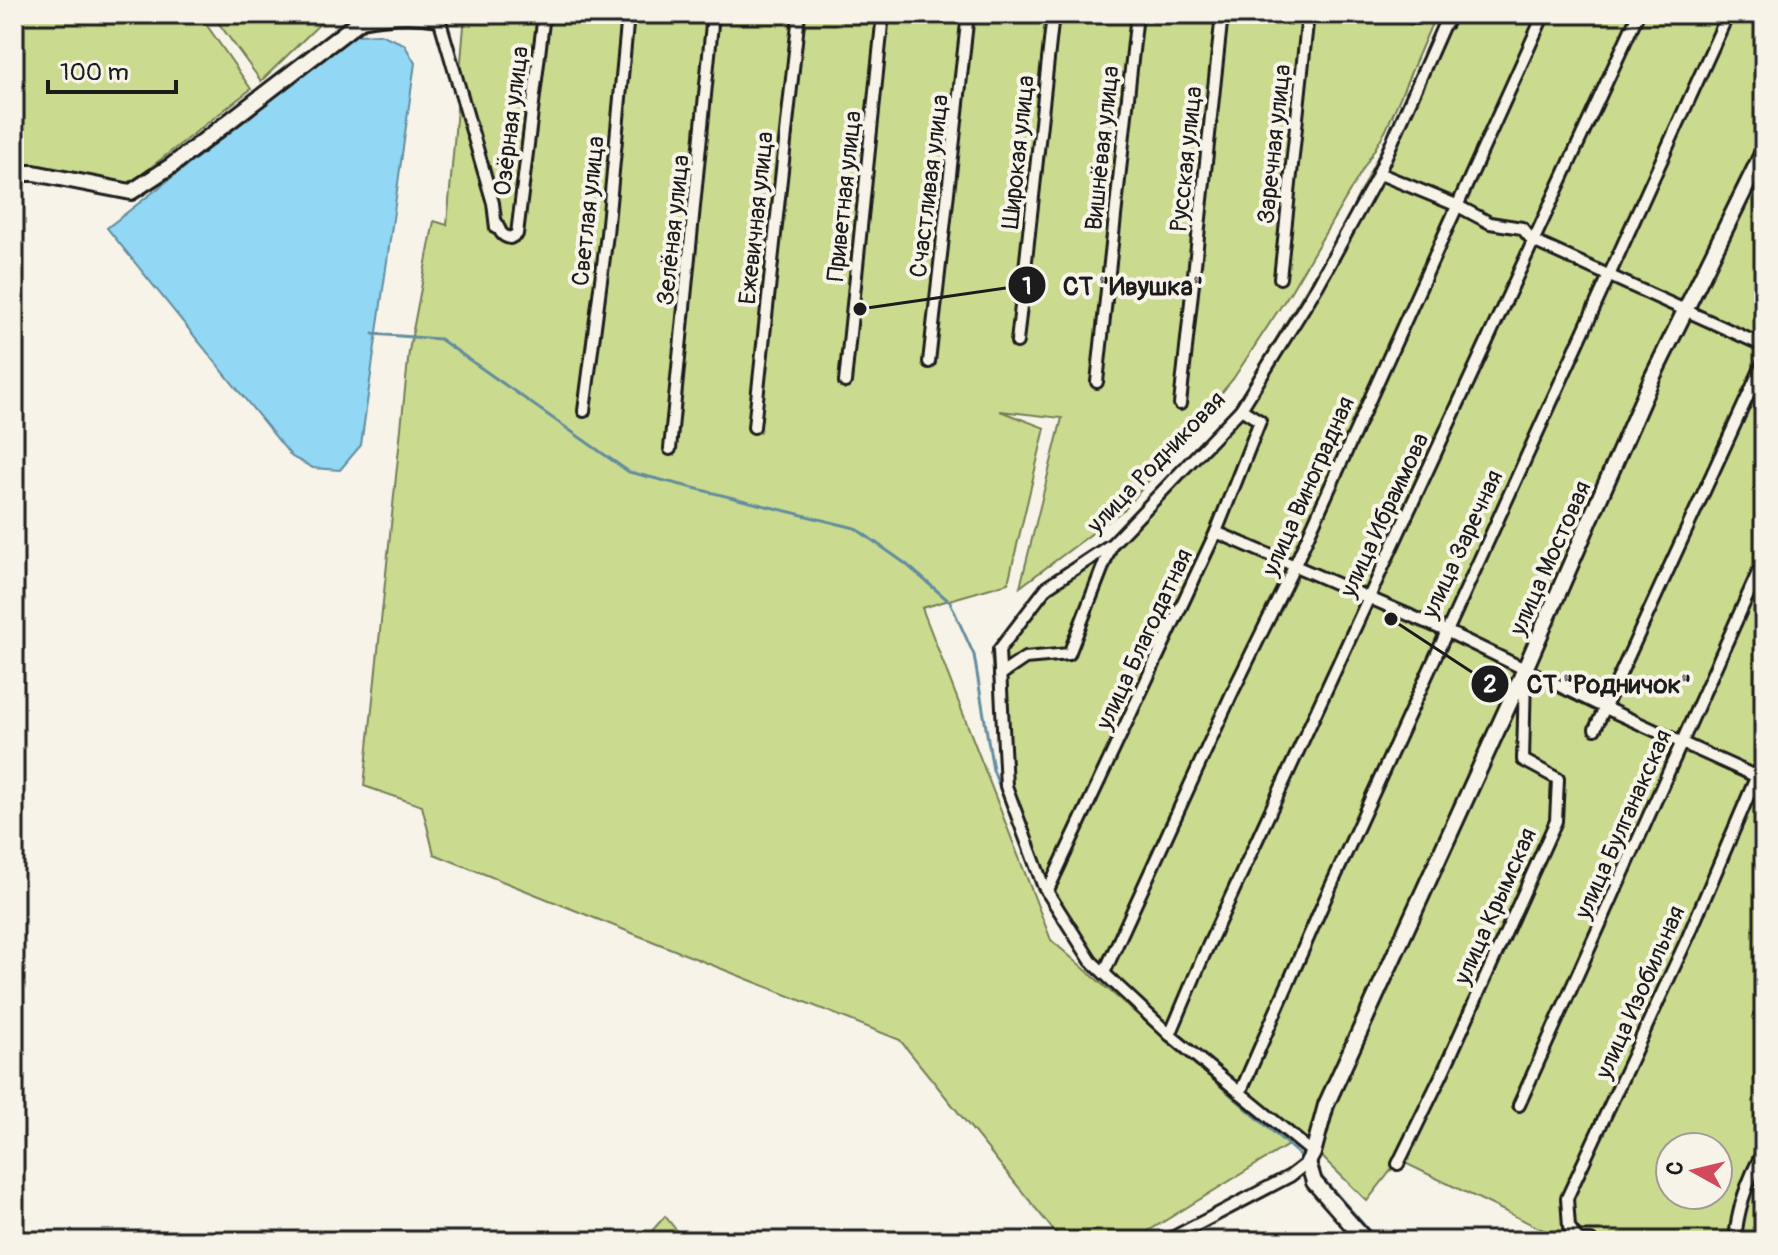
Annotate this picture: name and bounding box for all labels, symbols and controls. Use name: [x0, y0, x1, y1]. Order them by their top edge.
scale bar: [48, 44, 176, 94]
street label: Озёрная улица: [488, 45, 535, 198]
text: 100 m: [60, 58, 129, 87]
street label: Заречная улица: [1252, 63, 1297, 225]
street label: Вишнёвая улица: [1079, 64, 1126, 232]
street label: Широкая улица: [996, 74, 1041, 230]
street label: Русская улица: [1164, 85, 1209, 233]
street label: Счастливая улица: [904, 93, 955, 279]
street label: Приветная улица: [821, 109, 868, 283]
street label: Ежевичная улица: [733, 130, 780, 306]
street label: Светлая улица: [566, 135, 611, 287]
street label: Зелёная улица: [651, 153, 696, 307]
callout: СТ "Ивушка": [1007, 260, 1219, 310]
text: СТ "Ивушка": [1063, 271, 1203, 303]
text: 1: [1022, 272, 1032, 301]
street label: улица Родниковая: [1081, 385, 1232, 540]
street label: улица Виноградная: [1255, 392, 1361, 581]
street label: улица Ибраимова: [1333, 428, 1435, 603]
street label: улица Заречная: [1415, 465, 1509, 624]
street label: улица Мостовая: [1503, 476, 1597, 641]
street label: улица Благодатная: [1089, 544, 1199, 735]
callout: СТ "Родничок": [1470, 659, 1707, 709]
text: СТ "Родничок": [1527, 669, 1691, 701]
text: 2: [1483, 670, 1497, 699]
street label: улица Булганакская: [1568, 725, 1678, 924]
street label: улица Крымская: [1448, 823, 1543, 990]
street label: улица Изобильная: [1589, 901, 1692, 1084]
north arrow: [1654, 1131, 1734, 1211]
text: С: [1660, 1159, 1690, 1177]

